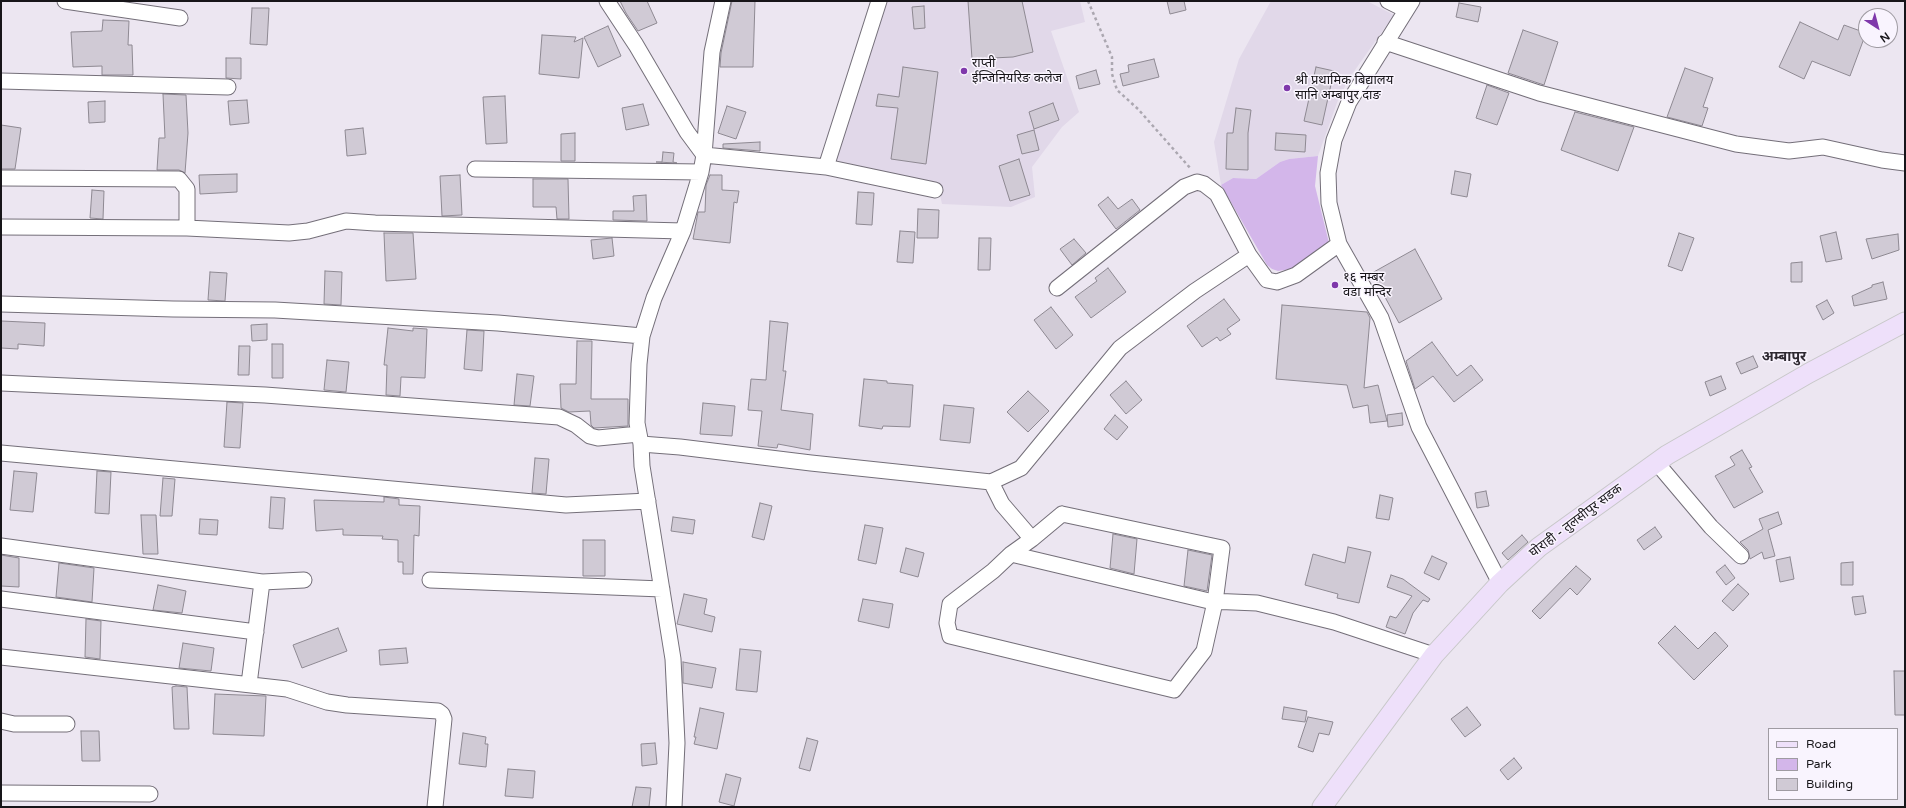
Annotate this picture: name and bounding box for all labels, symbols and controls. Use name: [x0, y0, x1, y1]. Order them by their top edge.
north arrow: [1858, 8, 1898, 48]
text: N: [1877, 29, 1892, 45]
place label: राप्ती ईन्जिनियरिङ कलेज: [972, 56, 1062, 87]
marker: राप्ती ईन्जिनियरिङ कलेज: [959, 66, 969, 76]
place label: श्री प्रथामिक बिद्यालय सानि अम्बापुर दाङ: [1295, 73, 1393, 104]
marker: श्री प्रथामिक बिद्यालय सानि अम्बापुर दाङ: [1282, 83, 1292, 93]
place label: १६ नम्बर वडा मन्दिर: [1343, 270, 1391, 301]
marker: १६ नम्बर वडा मन्दिर: [1330, 280, 1340, 290]
district label: अम्बापुर: [1762, 349, 1806, 365]
street label: घोराही - तुलसीपुर सडक: [1526, 481, 1626, 561]
legend: [1768, 728, 1898, 800]
text: Road: [1806, 737, 1836, 751]
text: Park: [1806, 757, 1832, 771]
text: Building: [1806, 777, 1853, 791]

